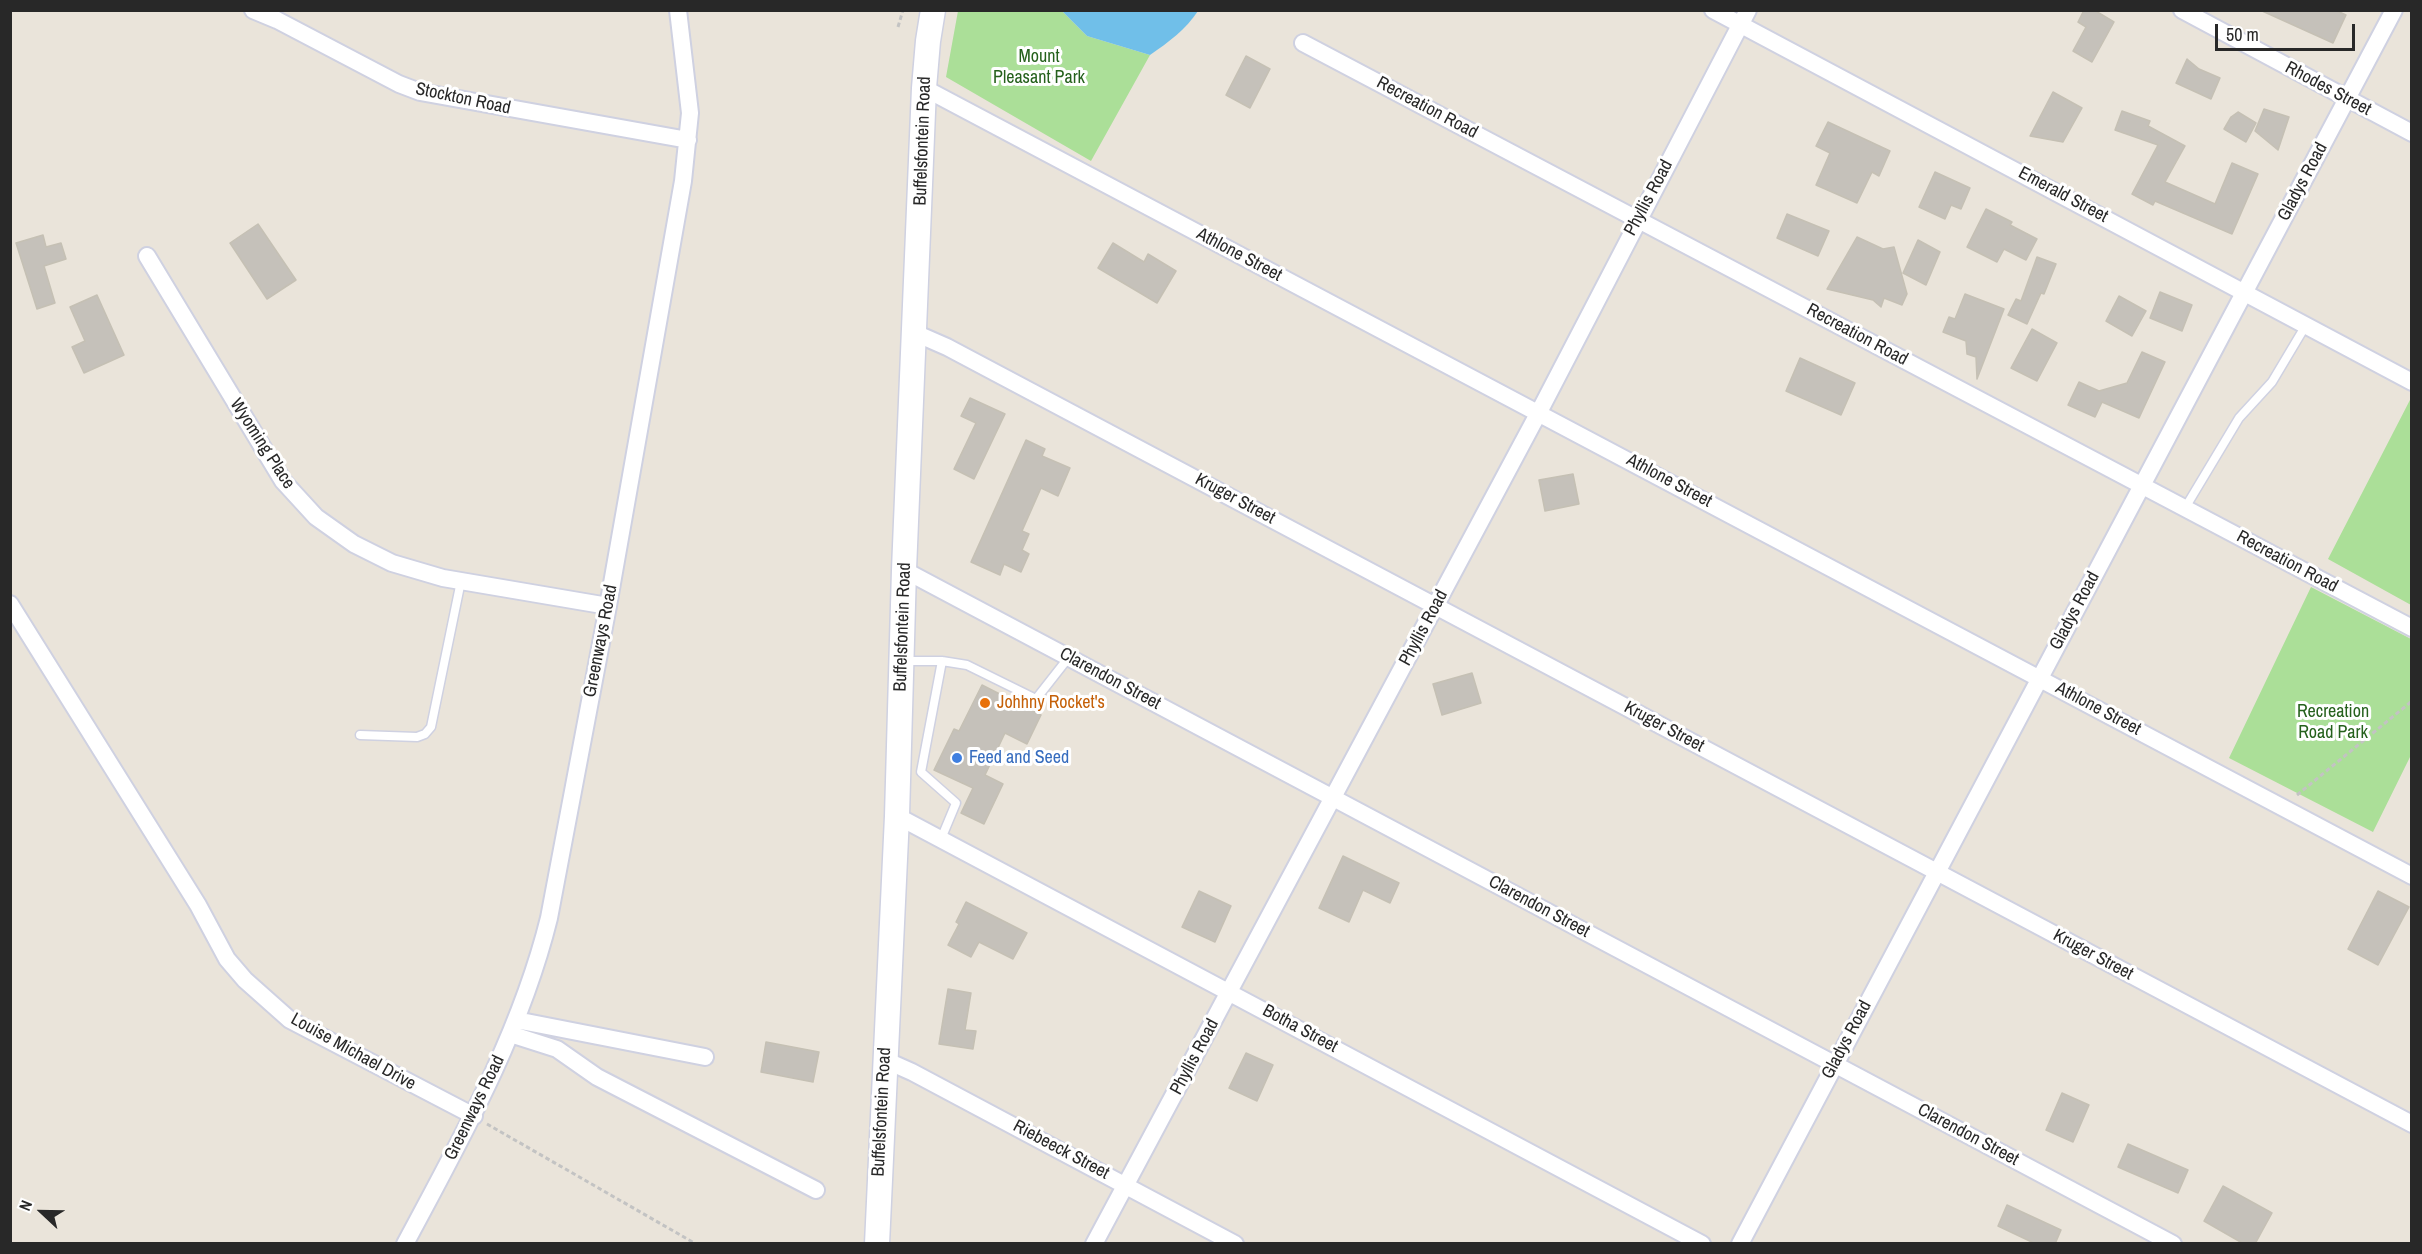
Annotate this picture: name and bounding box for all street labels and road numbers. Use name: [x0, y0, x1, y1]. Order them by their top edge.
street label: Rhodes Street: [2281, 57, 2375, 121]
street label: Recreation Road: [1373, 72, 1481, 144]
street label: Buffelsfontein Road: [910, 76, 936, 206]
street label: Stockton Road: [413, 78, 513, 120]
street label: Gladys Road: [2273, 139, 2333, 225]
street label: Phyllis Road: [1620, 156, 1678, 240]
street label: Emerald Street: [2014, 162, 2112, 228]
street label: Athlone Street: [1193, 224, 1285, 286]
street label: Recreation Road: [1803, 299, 1911, 371]
street label: Wyoming Place: [225, 395, 299, 493]
street label: Athlone Street: [1623, 450, 1715, 512]
street label: Kruger Street: [1191, 469, 1279, 529]
street label: Recreation Road: [2233, 526, 2341, 598]
street label: Buffelsfontein Road: [890, 562, 916, 692]
street label: Gladys Road: [2045, 568, 2105, 654]
street label: Greenways Road: [580, 583, 622, 699]
street label: Phyllis Road: [1395, 586, 1453, 670]
street label: Clarendon Street: [1056, 643, 1164, 715]
street label: Athlone Street: [2052, 678, 2144, 740]
street label: Kruger Street: [1620, 697, 1708, 757]
street label: Clarendon Street: [1485, 871, 1593, 943]
street label: Kruger Street: [2049, 925, 2137, 985]
street label: Gladys Road: [1817, 997, 1877, 1083]
street label: Botha Street: [1259, 1000, 1341, 1058]
street label: Louise Michael Drive: [287, 1009, 419, 1095]
street label: Phyllis Road: [1166, 1015, 1224, 1099]
street label: Buffelsfontein Road: [868, 1047, 896, 1177]
street label: Greenways Road: [440, 1052, 510, 1164]
street label: Clarendon Street: [1914, 1099, 2022, 1171]
street label: Riebeeck Street: [1009, 1116, 1113, 1184]

